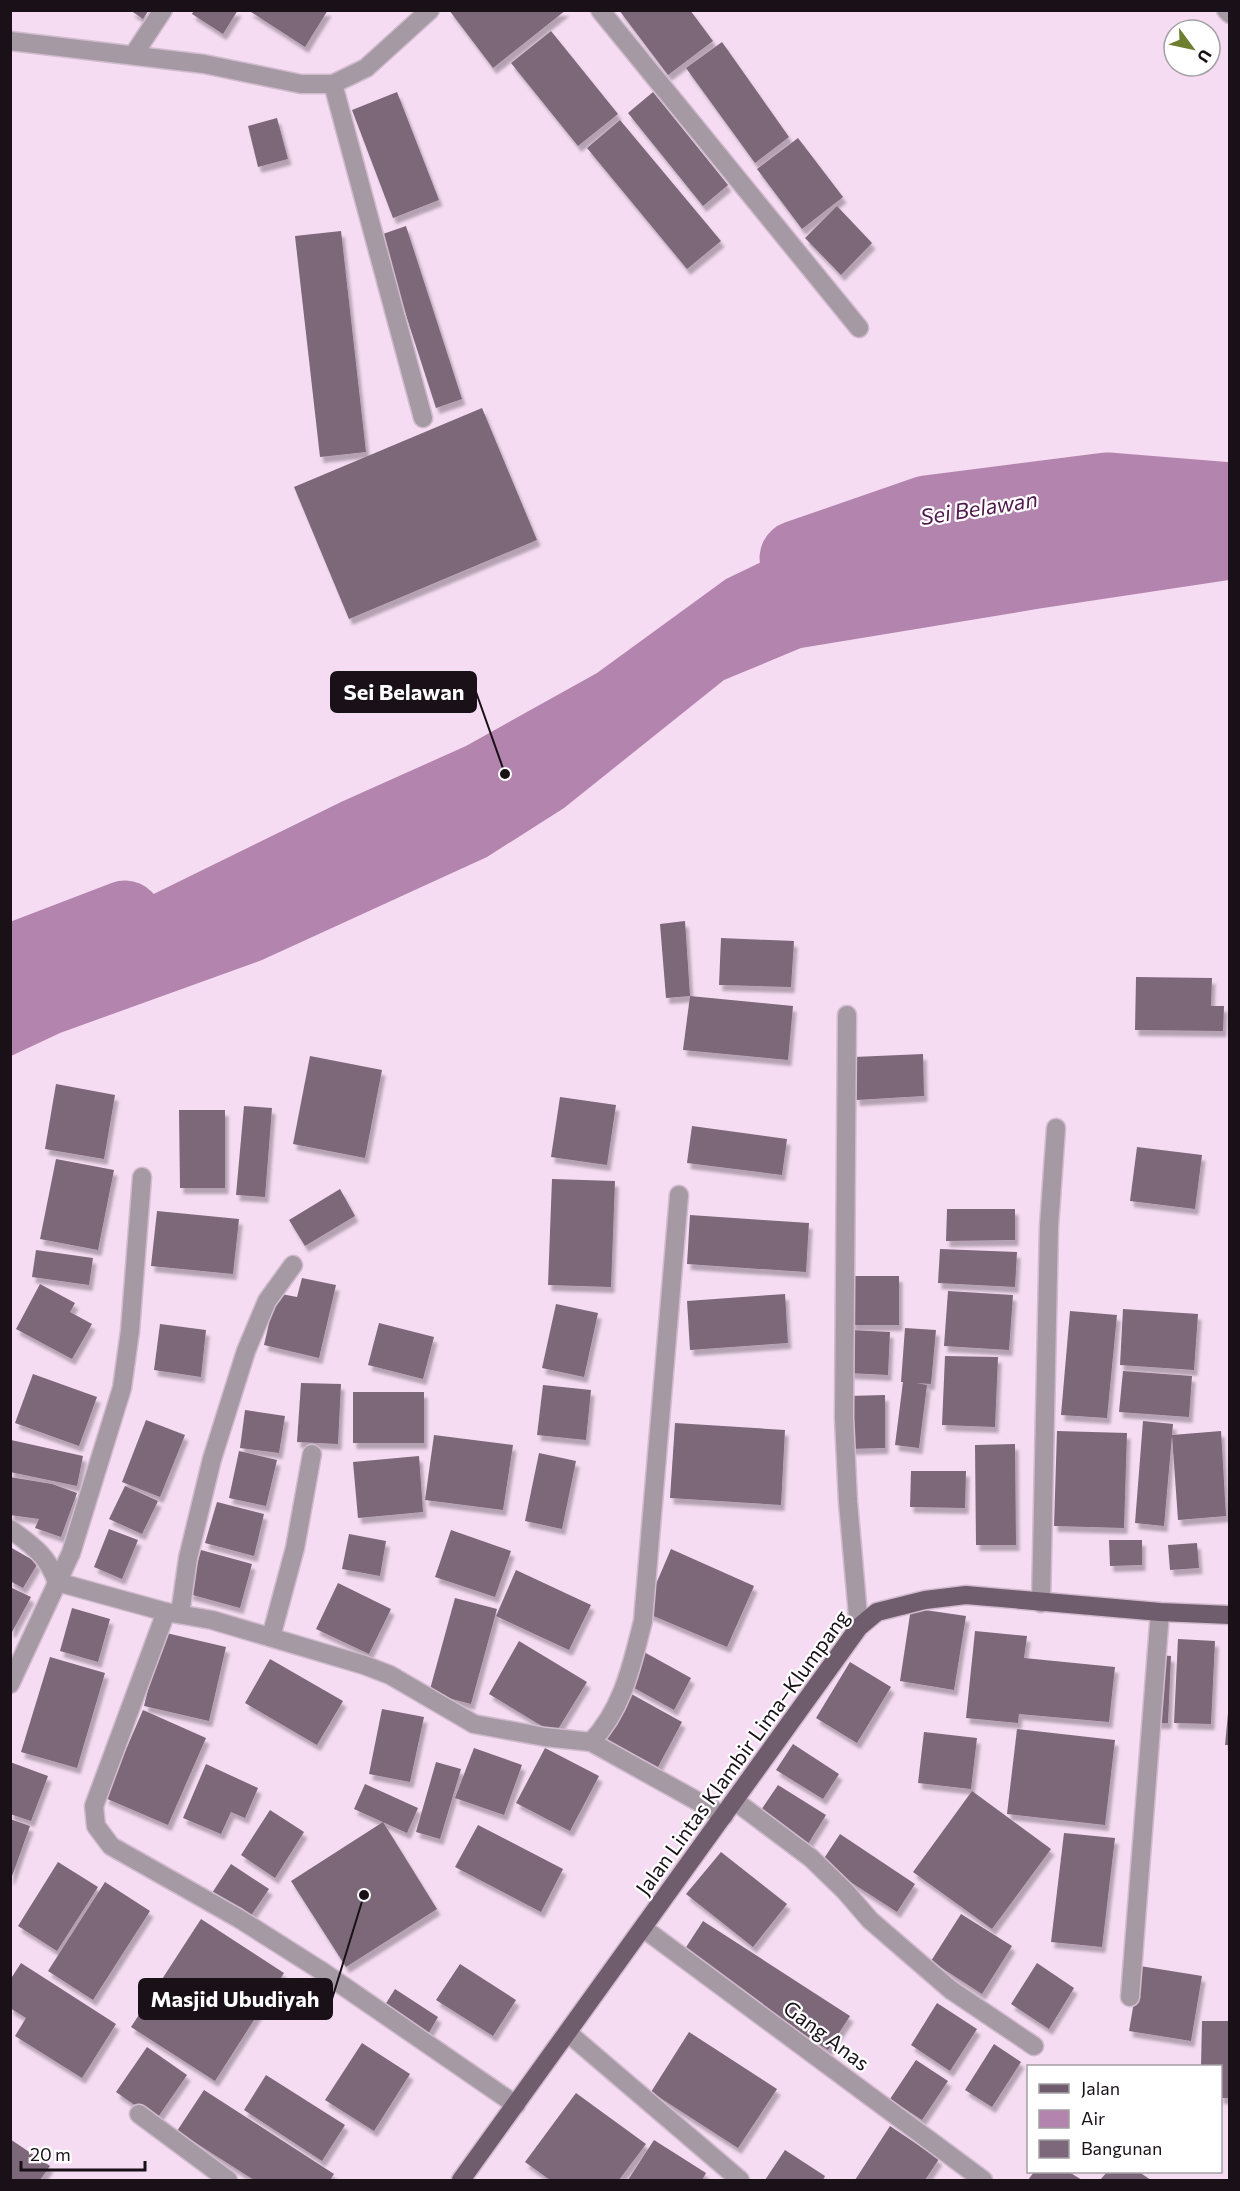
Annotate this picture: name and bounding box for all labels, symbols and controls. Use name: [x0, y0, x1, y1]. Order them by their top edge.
north arrow: [1162, 18, 1222, 78]
text: U: [1194, 46, 1216, 67]
water label: Sei Belawan: [918, 485, 1039, 530]
callout: Sei Belawan: [331, 672, 476, 712]
text: Sei Belawan: [344, 678, 464, 705]
street label: Jalan Lintas Klambir Lima–Klumpang: [630, 1605, 854, 1900]
callout: Masjid Ubudiyah: [139, 1979, 332, 2019]
text: Masjid Ubudiyah: [151, 1985, 319, 2012]
street label: Gang Anas: [779, 1994, 875, 2075]
legend: [1027, 2065, 1222, 2173]
text: Jalan: [1081, 2077, 1120, 2099]
text: Air: [1081, 2107, 1105, 2129]
scale bar: [21, 2134, 146, 2172]
text: Bangunan: [1081, 2137, 1162, 2159]
text: 20 m: [30, 2143, 71, 2165]

